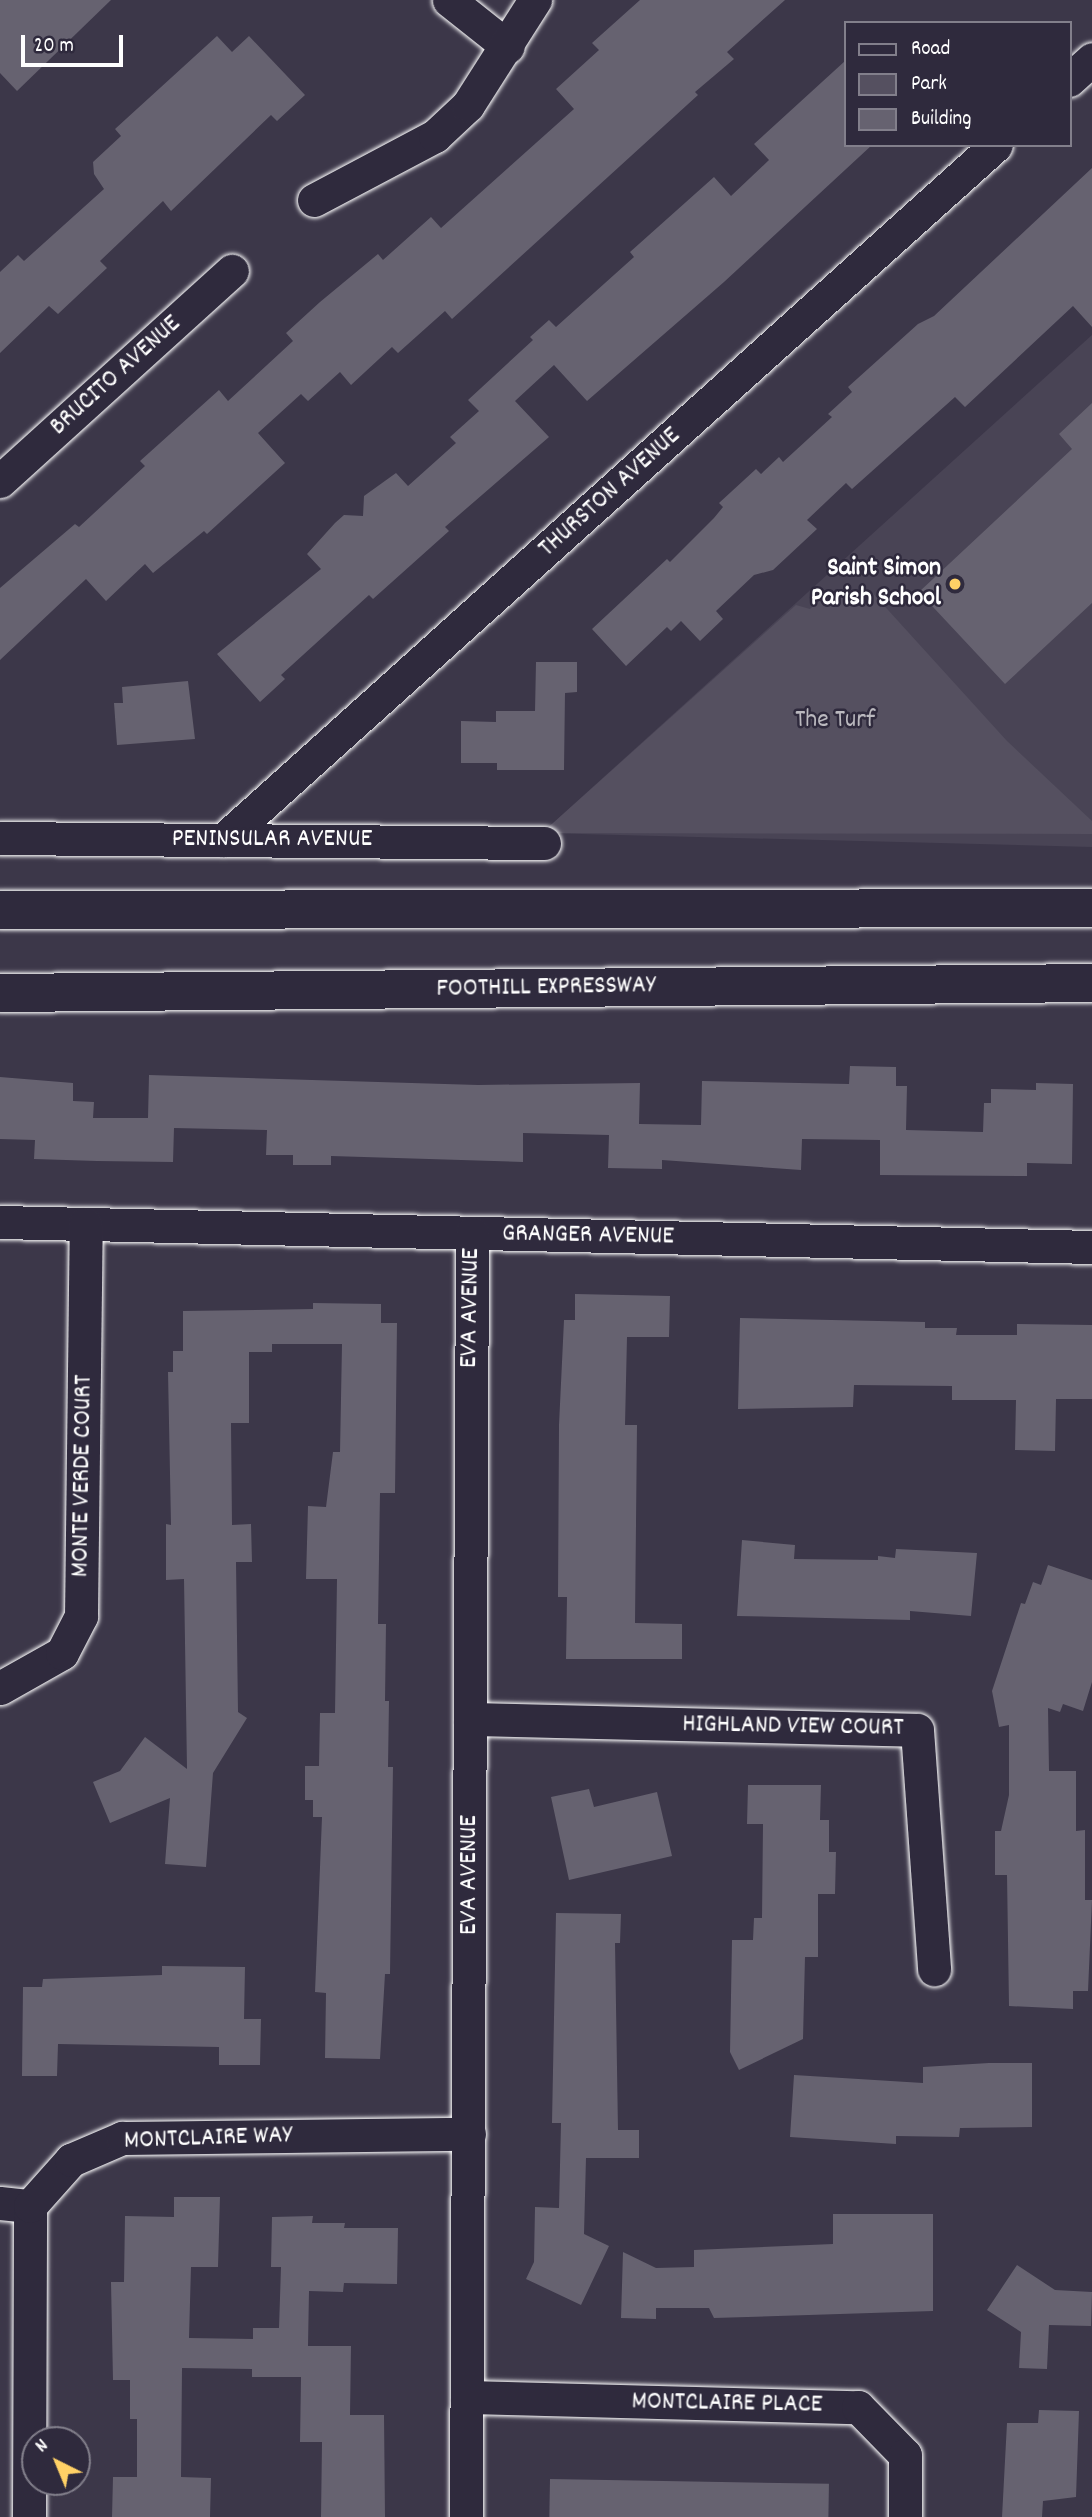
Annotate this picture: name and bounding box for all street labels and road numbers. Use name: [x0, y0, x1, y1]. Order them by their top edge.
street label: BRUCITO AVENUE: [44, 309, 188, 443]
street label: THURSTON AVENUE: [533, 421, 687, 565]
street label: PENINSULAR AVENUE: [172, 824, 372, 856]
street label: FOOTHILL EXPRESSWAY: [436, 970, 656, 1006]
street label: GRANGER AVENUE: [502, 1219, 674, 1253]
street label: EVA AVENUE: [454, 1248, 488, 1368]
street label: MONTE VERDE COURT: [66, 1374, 100, 1578]
street label: HIGHLAND VIEW COURT: [682, 1709, 904, 1745]
street label: EVA AVENUE: [454, 1815, 486, 1935]
street label: MONTCLAIRE WAY: [123, 2120, 293, 2158]
street label: MONTCLAIRE PLACE: [631, 2387, 823, 2421]

